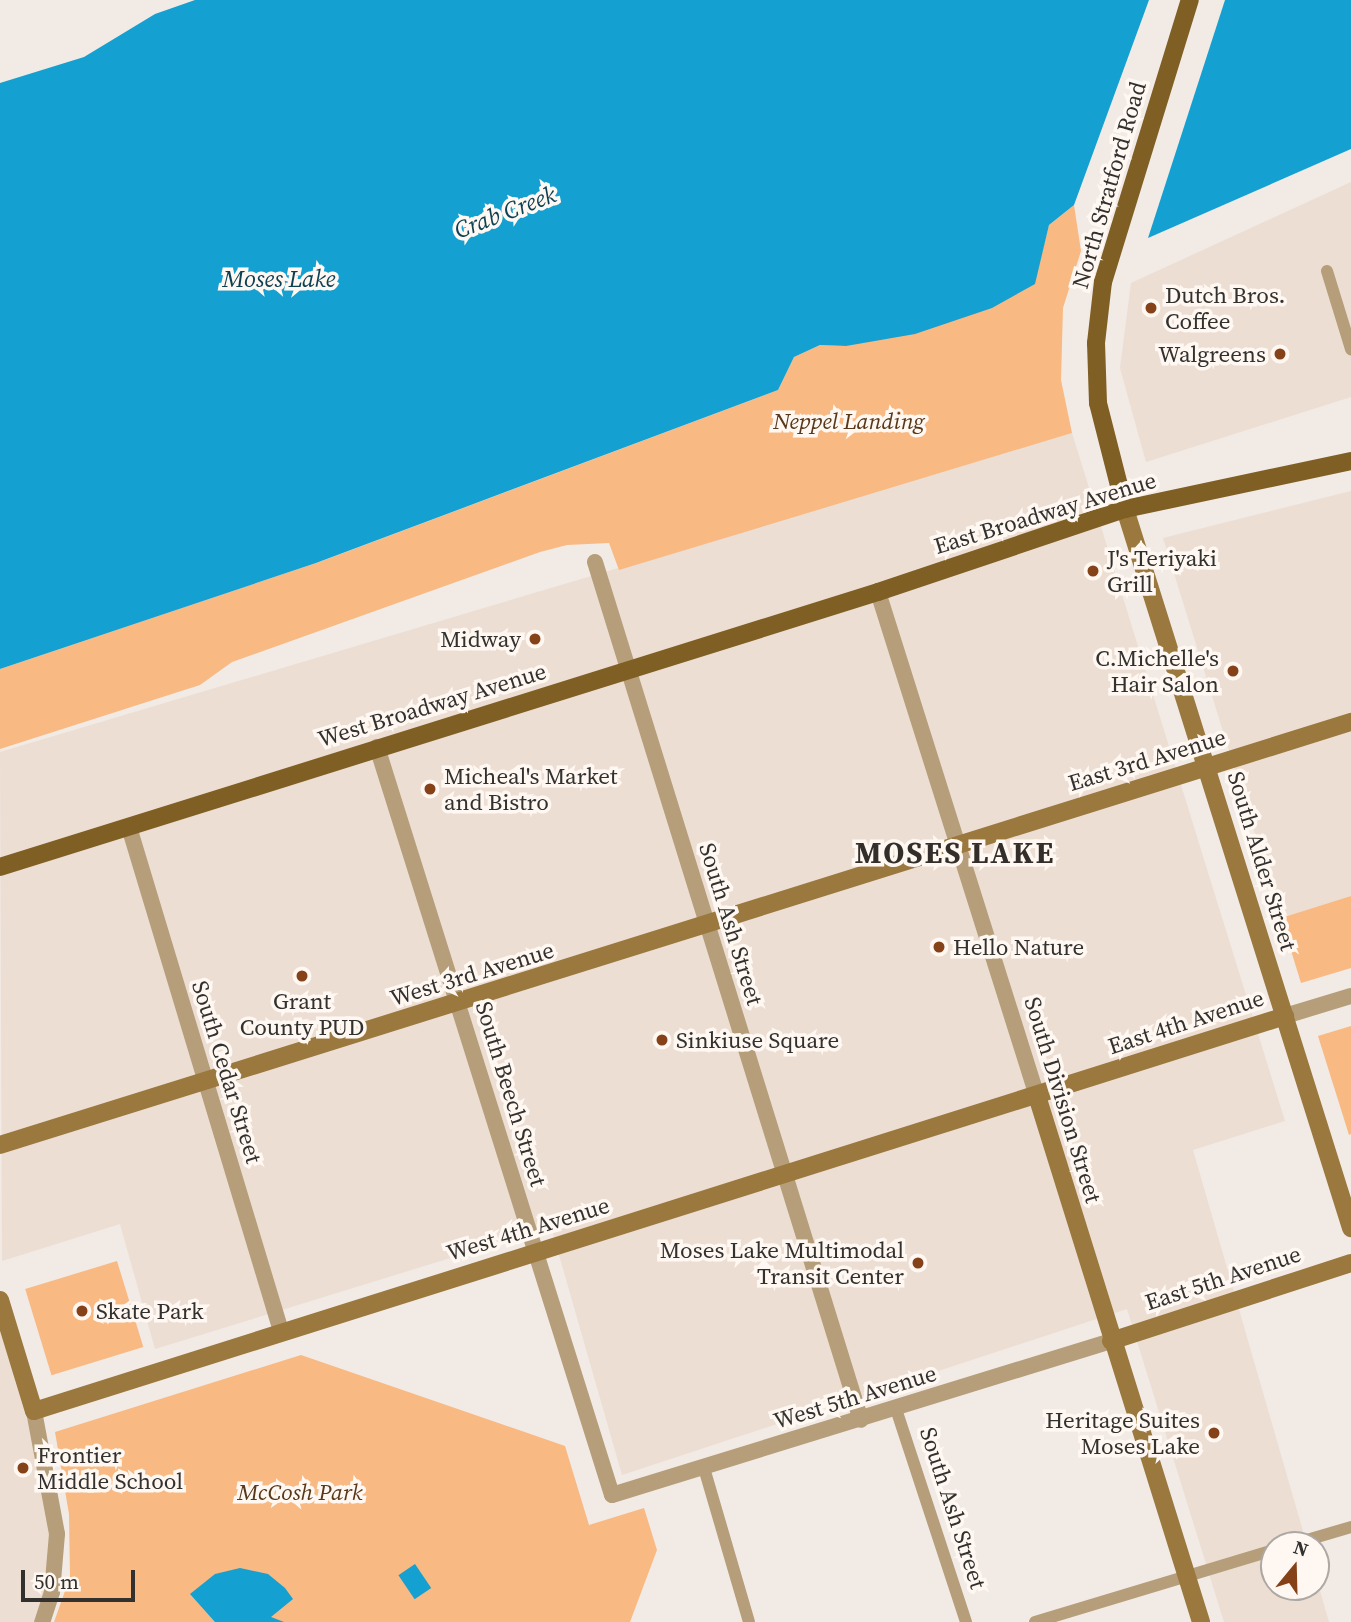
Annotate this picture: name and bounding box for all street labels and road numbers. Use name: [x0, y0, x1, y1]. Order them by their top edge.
street label: North Stratford Road: [1066, 78, 1152, 292]
street label: East Broadway Avenue: [931, 466, 1159, 560]
street label: West Broadway Avenue: [314, 657, 550, 753]
street label: East 3rd Avenue: [1065, 723, 1229, 797]
street label: South Alder Street: [1222, 768, 1302, 954]
street label: South Ash Street: [693, 840, 769, 1008]
street label: West 3rd Avenue: [387, 936, 557, 1012]
street label: South Cedar Street: [186, 977, 268, 1167]
street label: East 4th Avenue: [1105, 984, 1267, 1060]
street label: South Division Street: [1019, 994, 1107, 1206]
street label: South Beech Street: [470, 998, 552, 1190]
street label: West 4th Avenue: [443, 1191, 613, 1267]
street label: East 5th Avenue: [1142, 1240, 1304, 1316]
street label: West 5th Avenue: [770, 1359, 940, 1435]
street label: South Ash Street: [914, 1424, 992, 1592]

